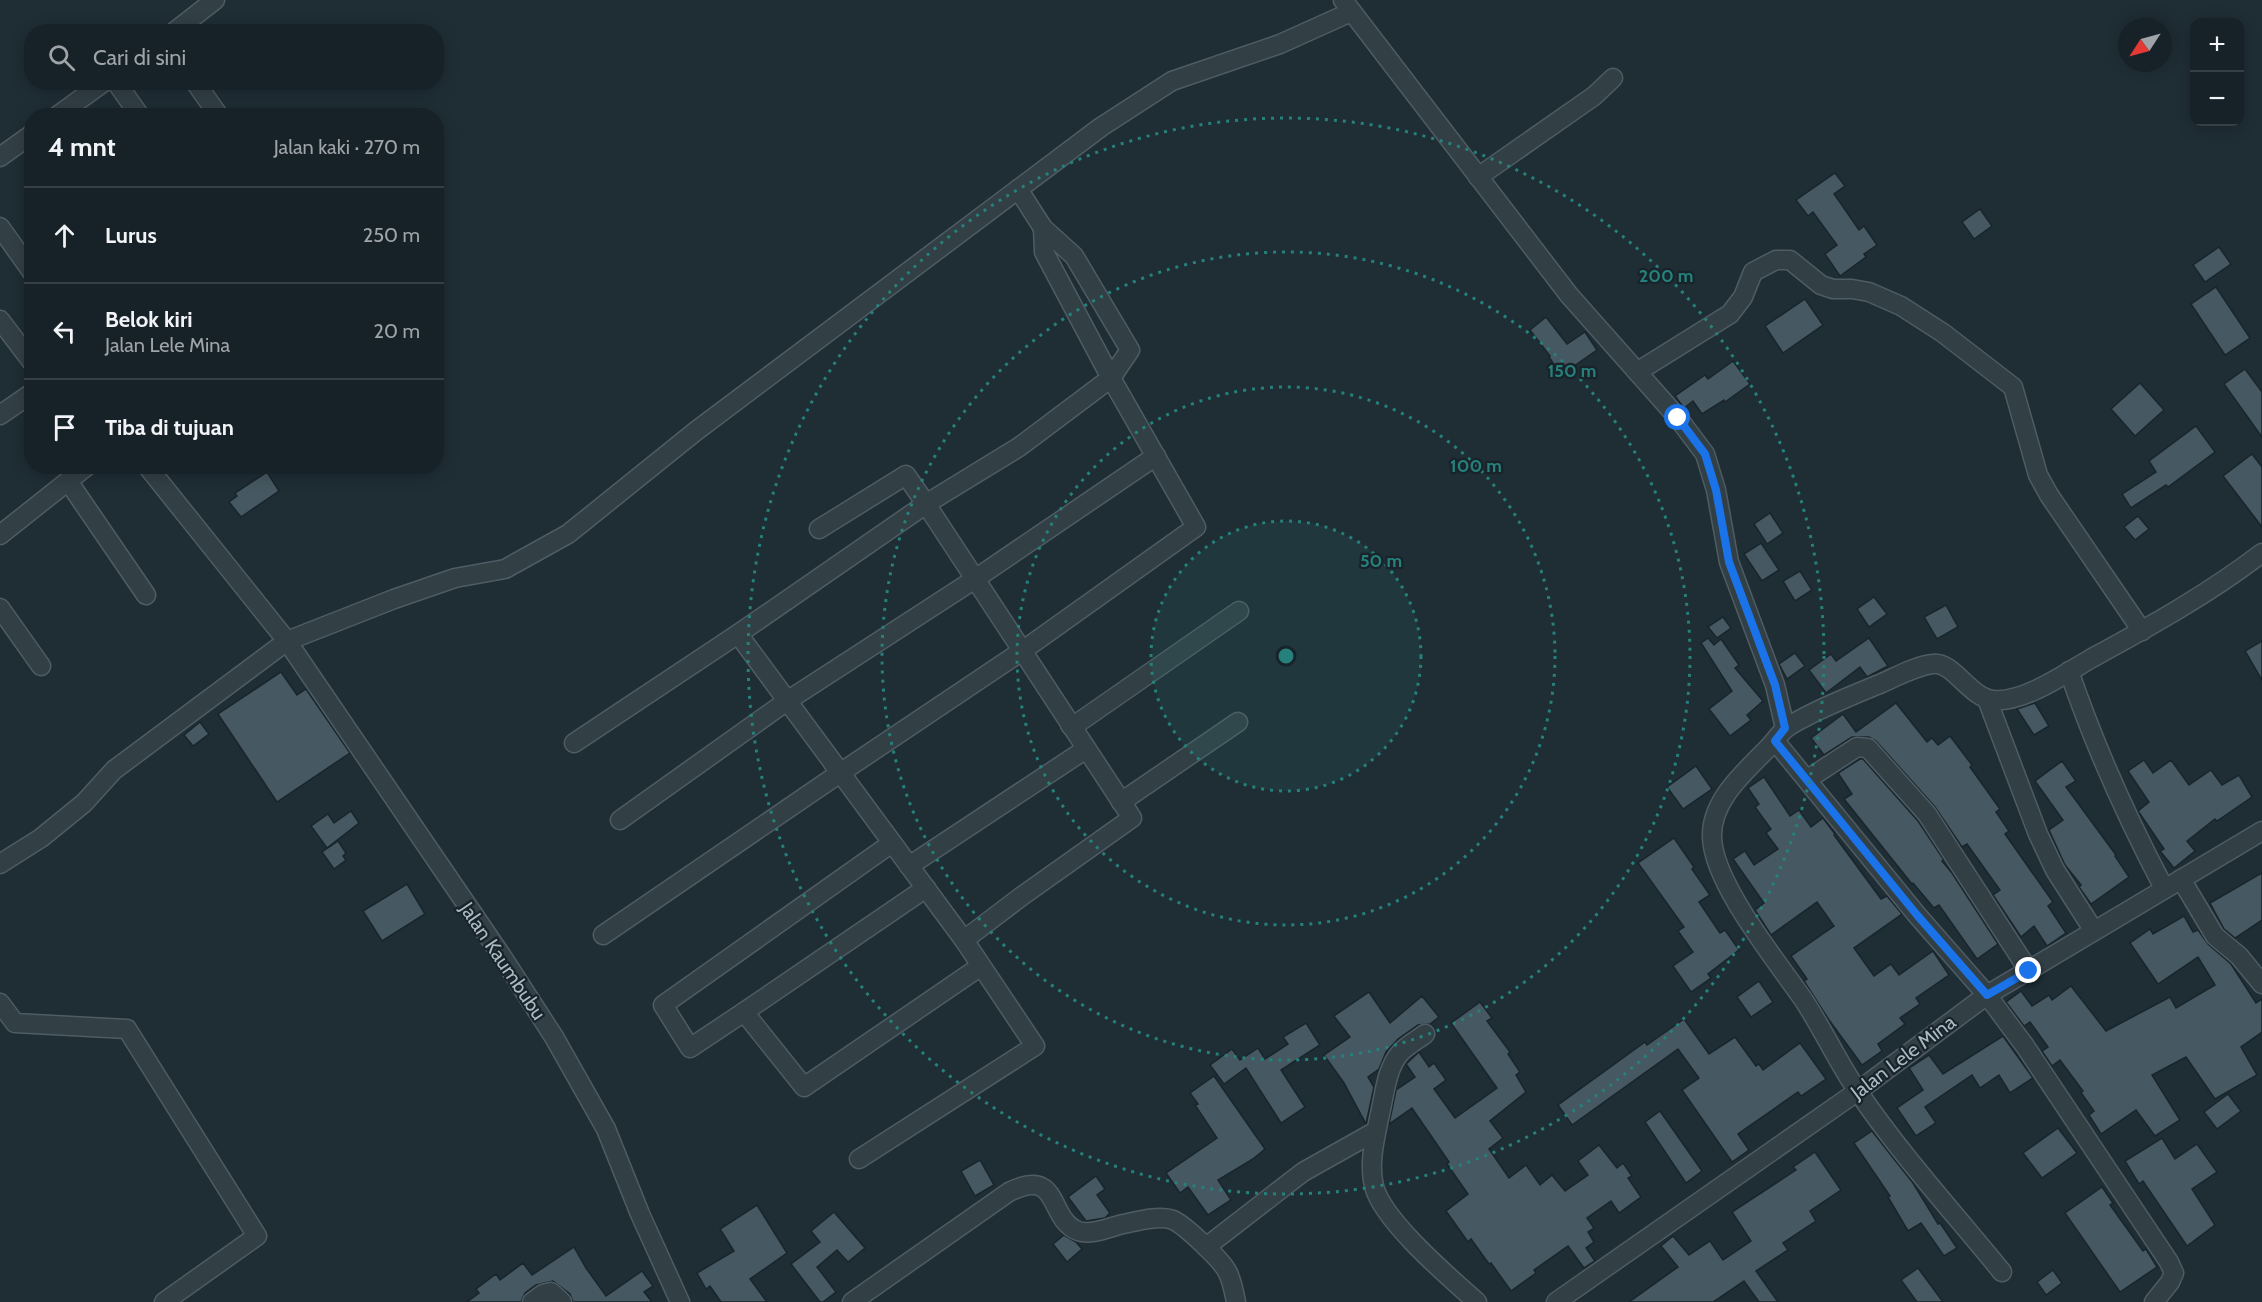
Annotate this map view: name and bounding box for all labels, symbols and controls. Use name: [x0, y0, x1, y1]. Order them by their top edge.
north arrow: [2118, 18, 2172, 72]
map controls: [2190, 18, 2244, 126]
button: +: [2190, 18, 2244, 72]
search box: [24, 24, 444, 90]
icon: search: [45, 41, 78, 74]
text: Cari di sini: [93, 44, 186, 71]
button: −: [2190, 72, 2244, 126]
text: 4 mnt: [48, 131, 116, 163]
text: Jalan kaki · 270 m: [274, 135, 420, 159]
icon: ahead: [48, 219, 81, 252]
text: Lurus: [105, 222, 157, 249]
text: 250 m: [363, 223, 420, 247]
text: 200 m: [1639, 265, 1693, 287]
text: Belok kiri: [105, 306, 192, 333]
icon: left: [48, 315, 81, 348]
text: 20 m: [374, 319, 420, 343]
text: Jalan Lele Mina: [105, 333, 230, 357]
text: 150 m: [1548, 360, 1596, 382]
route start: [1664, 404, 1690, 430]
icon: arrive: [48, 411, 81, 444]
text: Tiba di tujuan: [105, 414, 234, 441]
text: 100 m: [1450, 455, 1502, 477]
text: 50 m: [1360, 550, 1402, 572]
centre of rings: [1276, 646, 1296, 666]
street label: Jalan Kaumbubu: [454, 897, 551, 1024]
route end: [2015, 957, 2041, 983]
street label: Jalan Lele Mina: [1845, 1010, 1960, 1105]

